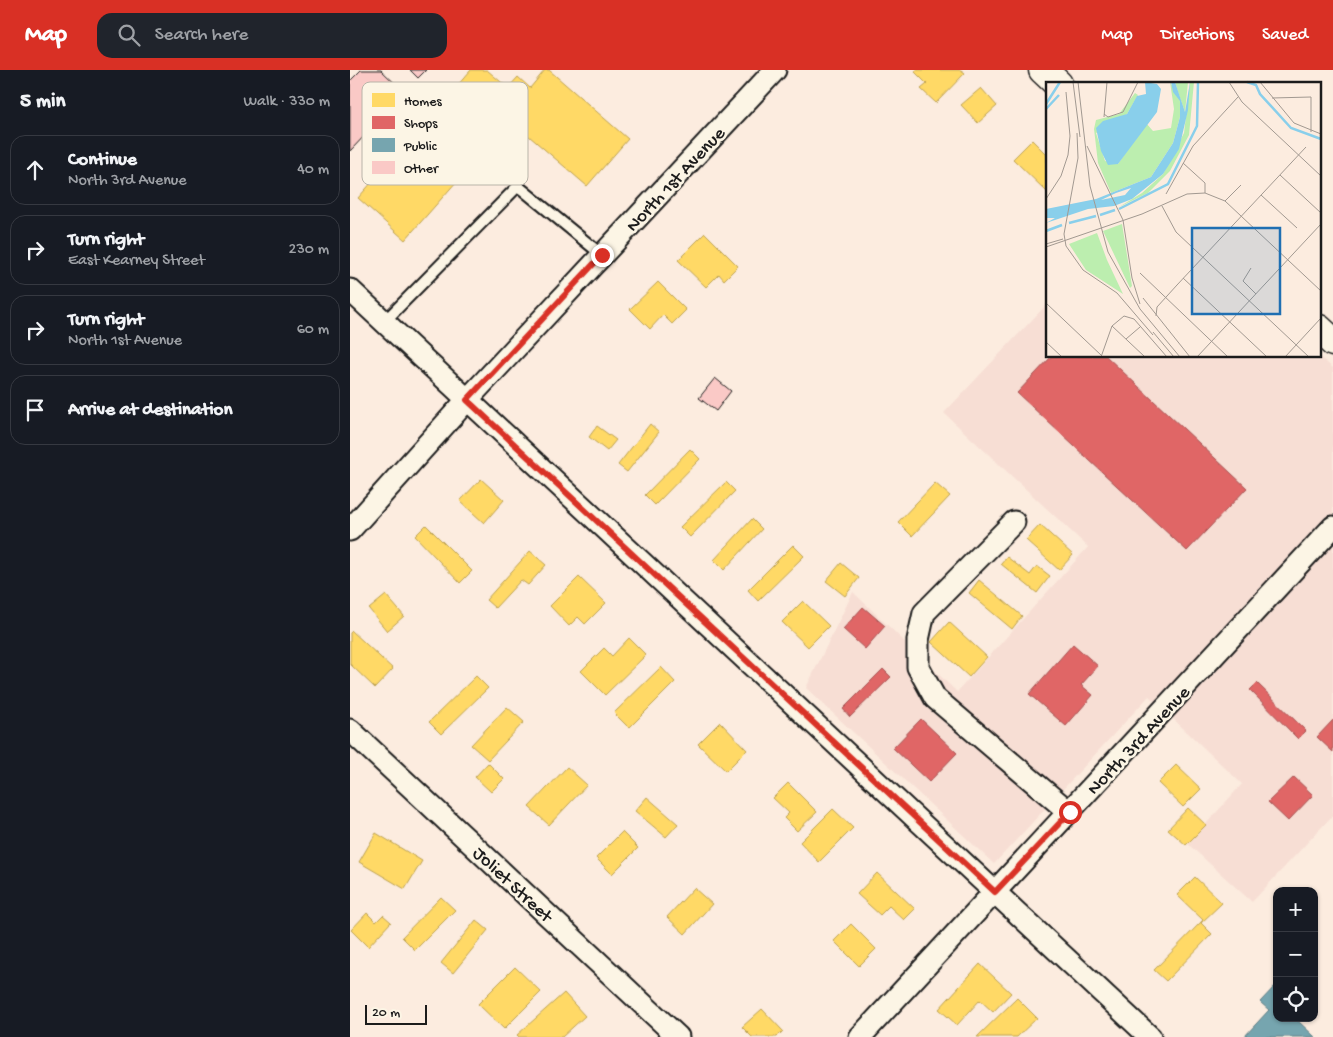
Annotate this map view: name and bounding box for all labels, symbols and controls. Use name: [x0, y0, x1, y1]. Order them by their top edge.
search box: [97, 13, 447, 58]
text: Map: [25, 21, 67, 50]
icon: search: [115, 21, 143, 49]
text: Search here: [155, 24, 248, 47]
text: Map: [1101, 25, 1133, 46]
text: Directions: [1161, 25, 1234, 46]
text: Saved: [1262, 25, 1308, 46]
legend: [362, 82, 528, 185]
inset map: [1046, 82, 1321, 358]
text: 5 min: [20, 90, 65, 115]
text: Walk · 330 m: [243, 93, 330, 112]
text: Homes: [404, 94, 442, 111]
text: Shops: [404, 116, 438, 133]
street label: North 1st Avenue: [622, 123, 731, 238]
text: Public: [403, 139, 438, 156]
text: Continue: [68, 149, 137, 172]
icon: ahead: [21, 156, 49, 184]
text: 40 m: [297, 161, 329, 180]
text: Other: [404, 161, 439, 178]
text: North 3rd Avenue: [68, 172, 187, 191]
text: Turn right: [68, 229, 144, 252]
icon: right: [21, 236, 49, 264]
text: 230 m: [289, 241, 329, 260]
route end: [591, 244, 614, 267]
text: East Kearney Street: [68, 252, 205, 271]
text: Turn right: [68, 309, 144, 332]
icon: right: [21, 316, 49, 344]
text: 60 m: [297, 321, 329, 340]
text: North 1st Avenue: [68, 332, 182, 351]
icon: arrive: [21, 396, 49, 424]
text: Arrive at destination: [68, 399, 232, 422]
street label: North 3rd Avenue: [1083, 682, 1196, 801]
route start: [1059, 801, 1082, 824]
street label: Joliet Street: [467, 843, 558, 930]
map controls: [1273, 887, 1318, 1022]
button: +: [1273, 887, 1318, 932]
button: −: [1273, 932, 1318, 977]
button: locate: [1273, 977, 1318, 1022]
scale bar: [365, 1002, 428, 1025]
text: 20 m: [372, 1005, 400, 1022]

